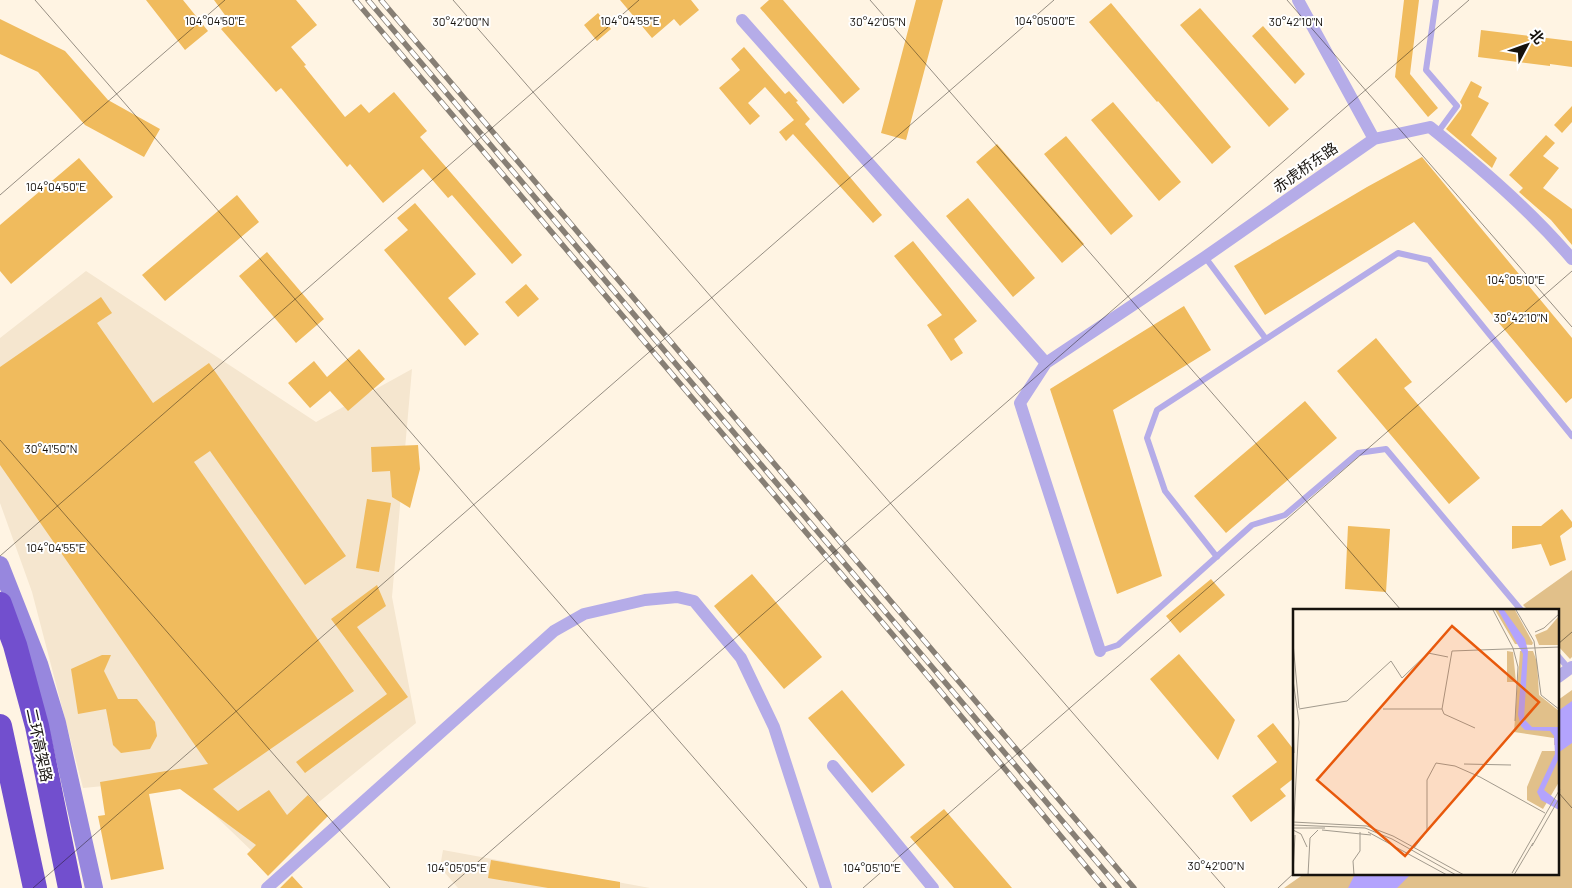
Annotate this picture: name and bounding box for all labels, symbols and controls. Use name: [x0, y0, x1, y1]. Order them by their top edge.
text: 104°04'50"E: [185, 13, 245, 27]
text: 104°04'55"E: [600, 13, 660, 27]
text: 104°05'00"E: [1015, 13, 1075, 27]
text: 30°42'00"N: [433, 14, 490, 28]
text: 30°42'05"N: [850, 14, 906, 28]
text: 30°42'10"N: [1269, 14, 1323, 28]
north arrow: [1502, 20, 1552, 70]
text: 北: [1526, 25, 1548, 47]
street label: 赤虎桥东路: [1269, 138, 1341, 196]
text: 104°04'50"E: [26, 179, 86, 193]
text: 104°05'10"E: [1487, 272, 1545, 286]
text: 30°42'10"N: [1494, 310, 1548, 324]
text: 30°41'50"N: [24, 441, 78, 455]
text: 104°04'55"E: [26, 540, 86, 554]
inset map: [1293, 609, 1560, 876]
street label: 二环高架路: [23, 706, 57, 784]
text: 30°42'00"N: [1188, 858, 1245, 872]
text: 104°05'05"E: [427, 860, 487, 874]
text: 104°05'10"E: [843, 860, 901, 874]

